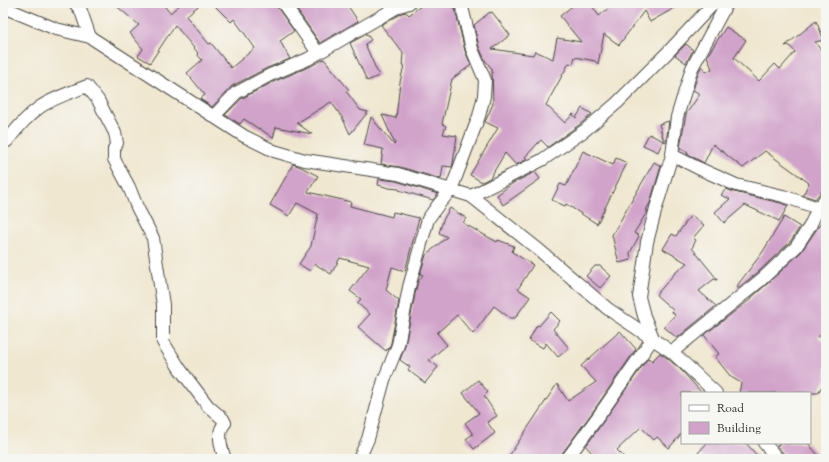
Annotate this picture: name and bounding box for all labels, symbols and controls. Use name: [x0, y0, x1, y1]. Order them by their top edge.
legend: [681, 392, 811, 444]
text: Road: [717, 400, 744, 418]
text: Building: [717, 420, 761, 438]

